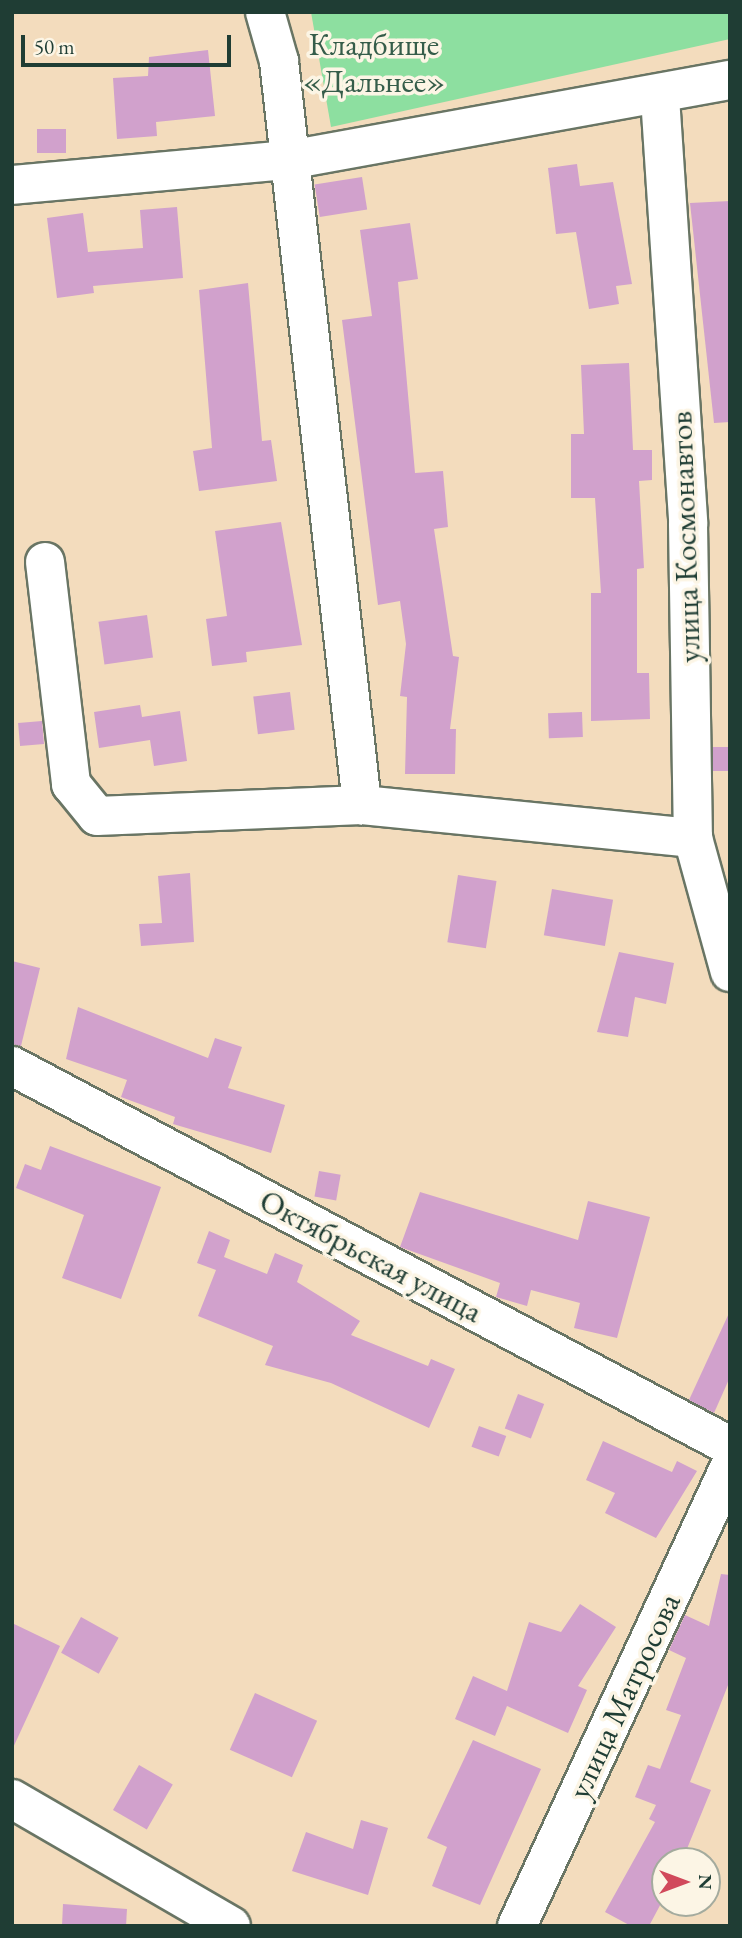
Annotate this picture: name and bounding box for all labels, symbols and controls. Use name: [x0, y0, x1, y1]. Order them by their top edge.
scale bar: [24, 21, 234, 65]
park label: Кладбище «Дальнее»: [303, 26, 445, 101]
text: 50 m: [34, 33, 75, 60]
street label: улица Космонавтов: [661, 410, 709, 664]
street label: Октябрьская улица: [253, 1181, 489, 1331]
street label: улица Матросова: [560, 1587, 688, 1805]
north arrow: [651, 1847, 721, 1917]
text: N: [693, 1874, 718, 1890]

